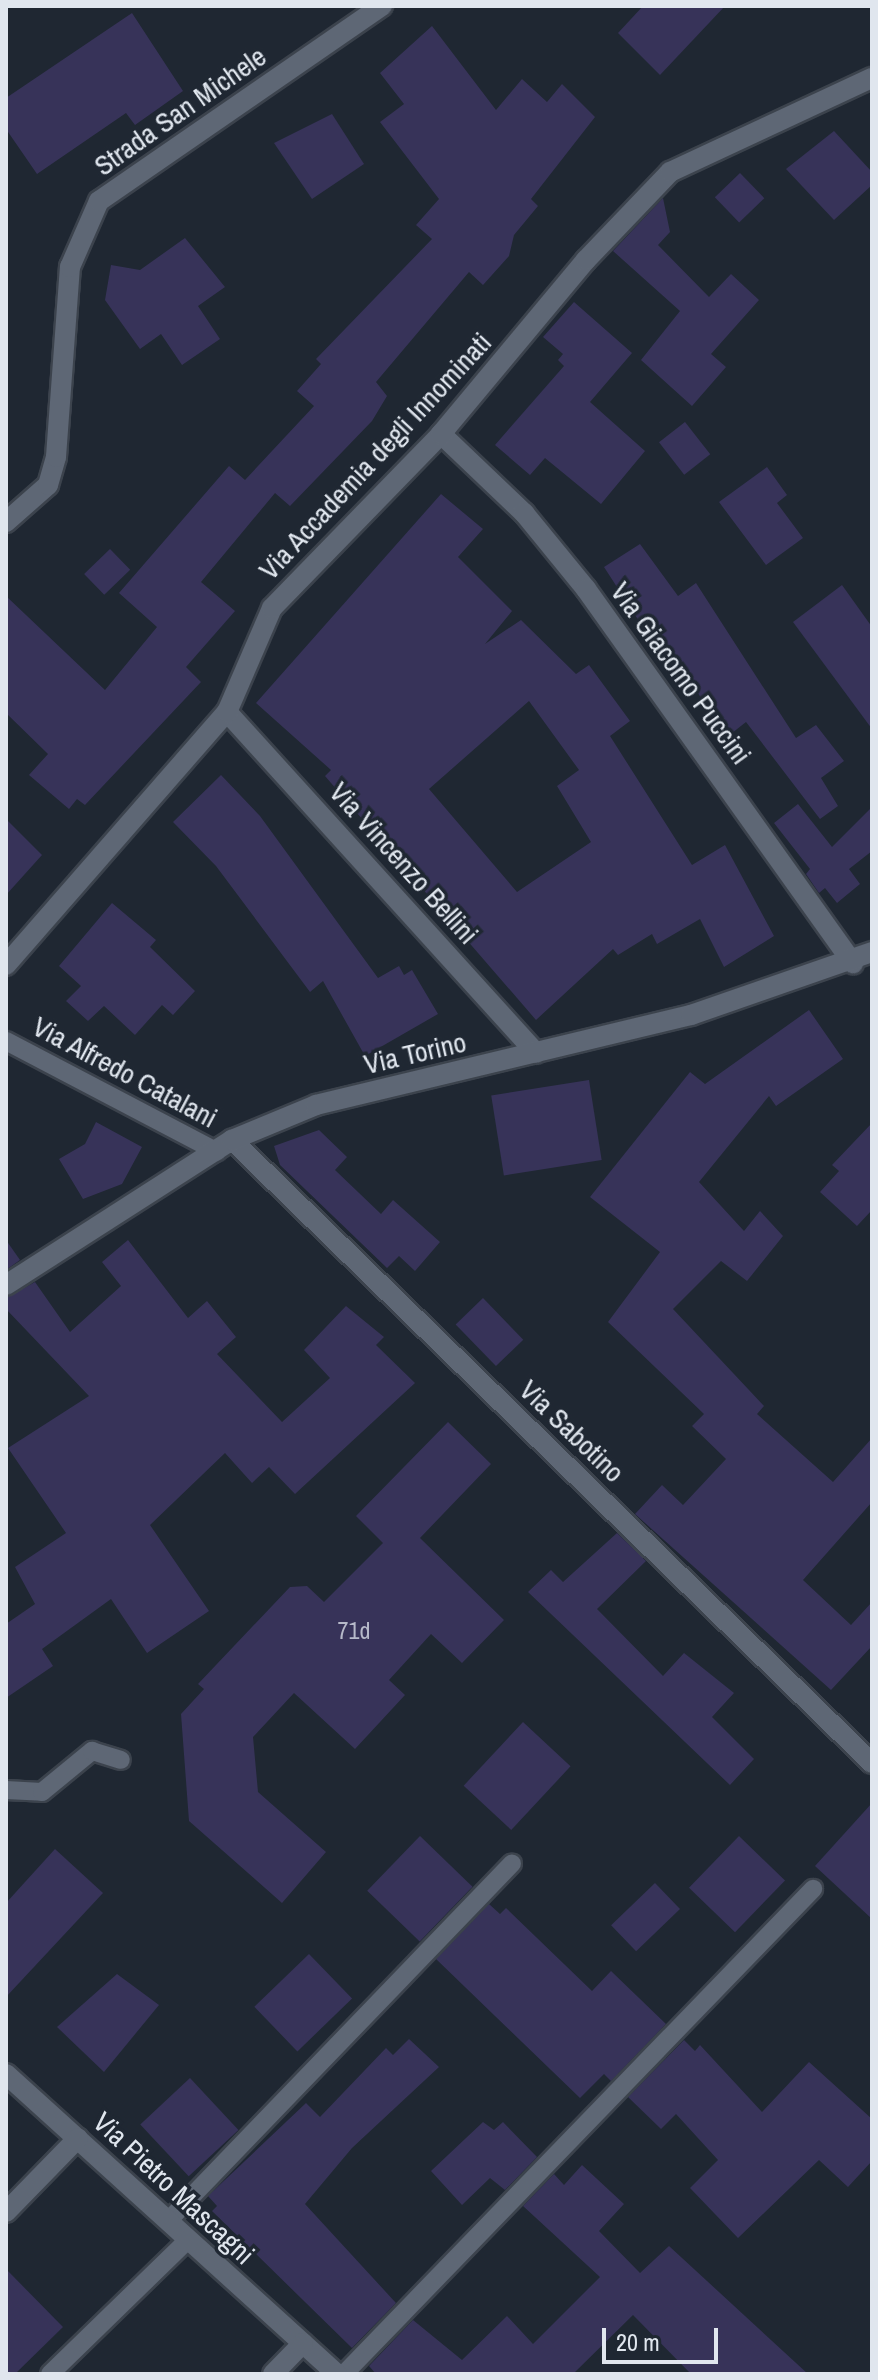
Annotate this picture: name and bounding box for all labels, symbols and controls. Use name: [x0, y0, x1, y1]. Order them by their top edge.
street label: Strada San Michele: [88, 39, 272, 183]
street label: Via Accademia degli Innominati: [251, 325, 499, 587]
street label: Via Giacomo Puccini: [604, 576, 758, 770]
street label: Via Vincenzo Bellini: [323, 775, 485, 951]
street label: Via Alfredo Catalani: [27, 1009, 223, 1135]
street label: Via Torino: [360, 1025, 470, 1081]
street label: Via Sabotino: [513, 1373, 631, 1489]
house number: 71d: [338, 1617, 370, 1645]
street label: Via Pietro Mascagni: [87, 2105, 261, 2271]
scale bar: [606, 2312, 722, 2362]
text: 20 m: [616, 2326, 660, 2358]

